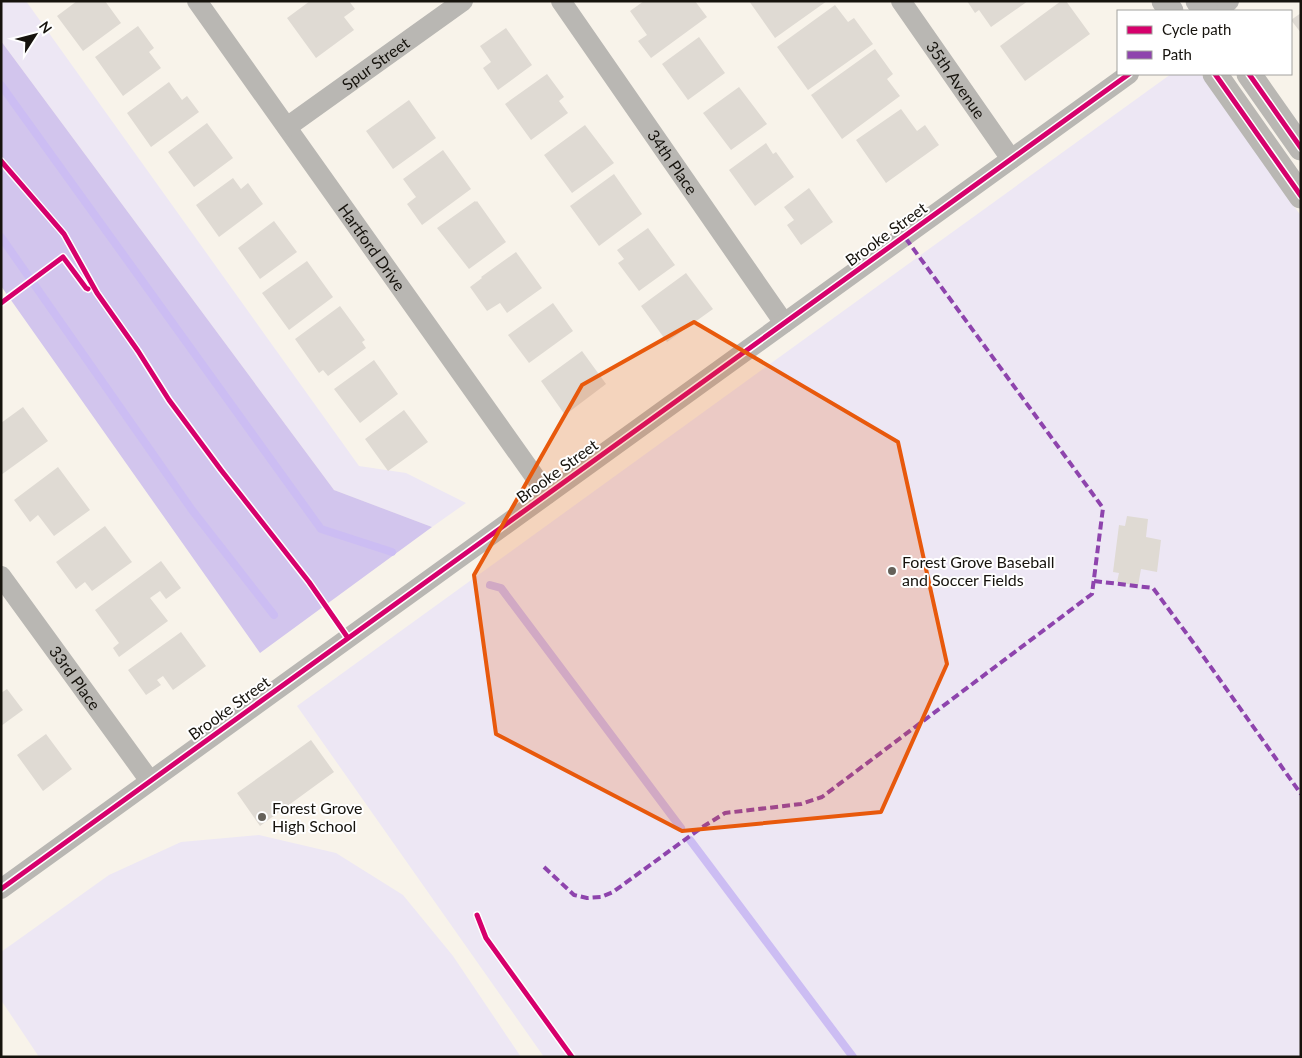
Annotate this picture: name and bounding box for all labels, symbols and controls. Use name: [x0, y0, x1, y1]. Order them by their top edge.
north arrow: [10, 10, 60, 60]
legend: [1117, 10, 1292, 75]
text: N: [36, 18, 56, 36]
text: Cycle path: [1162, 20, 1231, 38]
street label: Spur Street: [338, 33, 413, 94]
street label: 35th Avenue: [923, 37, 990, 122]
text: Path: [1162, 45, 1192, 63]
street label: 34th Place: [644, 126, 702, 198]
street label: Brooke Street: [841, 197, 930, 270]
street label: Hartford Drive: [335, 200, 410, 294]
street label: Brooke Street: [512, 434, 601, 507]
place label: Forest Grove Baseball and Soccer Fields: [902, 552, 1055, 589]
marker: Forest Grove Baseball and Soccer Fields: [886, 565, 898, 577]
street label: 33rd Place: [46, 642, 105, 713]
street label: Brooke Street: [184, 671, 273, 744]
place label: Forest Grove High School: [272, 798, 363, 835]
marker: Forest Grove High School: [256, 811, 268, 823]

